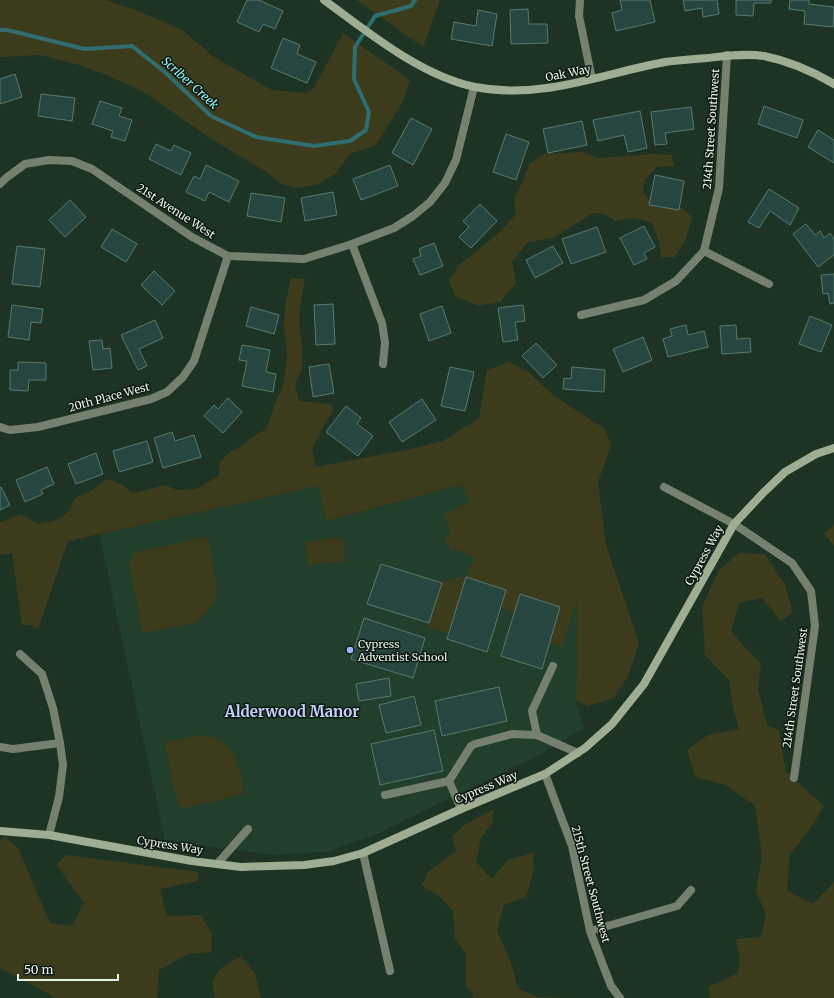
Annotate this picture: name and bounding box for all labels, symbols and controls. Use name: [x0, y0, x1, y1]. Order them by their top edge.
water label: Scriber Creek: [159, 53, 222, 112]
street label: Oak Way: [544, 62, 593, 84]
street label: 214th Street Southwest: [700, 67, 722, 190]
street label: 21st Avenue West: [134, 180, 218, 242]
street label: 20th Place West: [67, 379, 152, 415]
street label: Cypress Way: [682, 522, 727, 588]
street label: 214th Street Southwest: [780, 626, 810, 749]
place label: Cypress Adventist School: [357, 637, 448, 664]
marker: Cypress Adventist School: [345, 645, 355, 655]
district label: Alderwood Manor: [224, 702, 359, 721]
street label: Cypress Way: [453, 767, 520, 806]
street label: 215th Street Southwest: [569, 824, 614, 945]
street label: Cypress Way: [136, 833, 205, 857]
scale bar: [18, 956, 118, 982]
text: 50 m: [24, 962, 53, 977]

